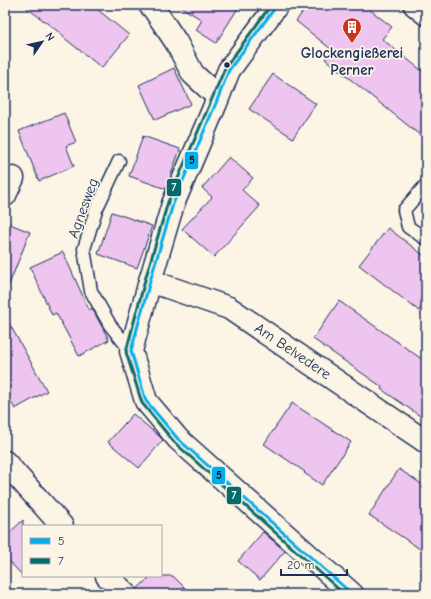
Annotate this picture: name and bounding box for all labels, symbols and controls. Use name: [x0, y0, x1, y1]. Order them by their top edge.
building icon: Glockengießerei Perner: [341, 16, 363, 44]
north arrow: [22, 22, 62, 62]
text: N: [42, 30, 57, 43]
place label: Glockengießerei Perner: [301, 44, 403, 79]
unlabelled marker: [222, 60, 232, 70]
line badge: 5: [184, 151, 199, 170]
text: 5: [189, 154, 195, 167]
street label: Agnesweg: [64, 175, 102, 241]
line badge: 7: [166, 178, 182, 197]
text: 7: [172, 181, 177, 194]
street label: Am Belvedere: [251, 319, 335, 383]
line badge: 5: [211, 466, 226, 485]
text: 5: [216, 469, 222, 482]
line badge: 7: [226, 486, 242, 505]
text: 7: [232, 489, 237, 502]
legend: [22, 525, 162, 577]
text: 5: [58, 534, 65, 548]
scale bar: [281, 551, 347, 577]
text: 7: [58, 554, 64, 568]
text: 20 m: [287, 558, 315, 572]

